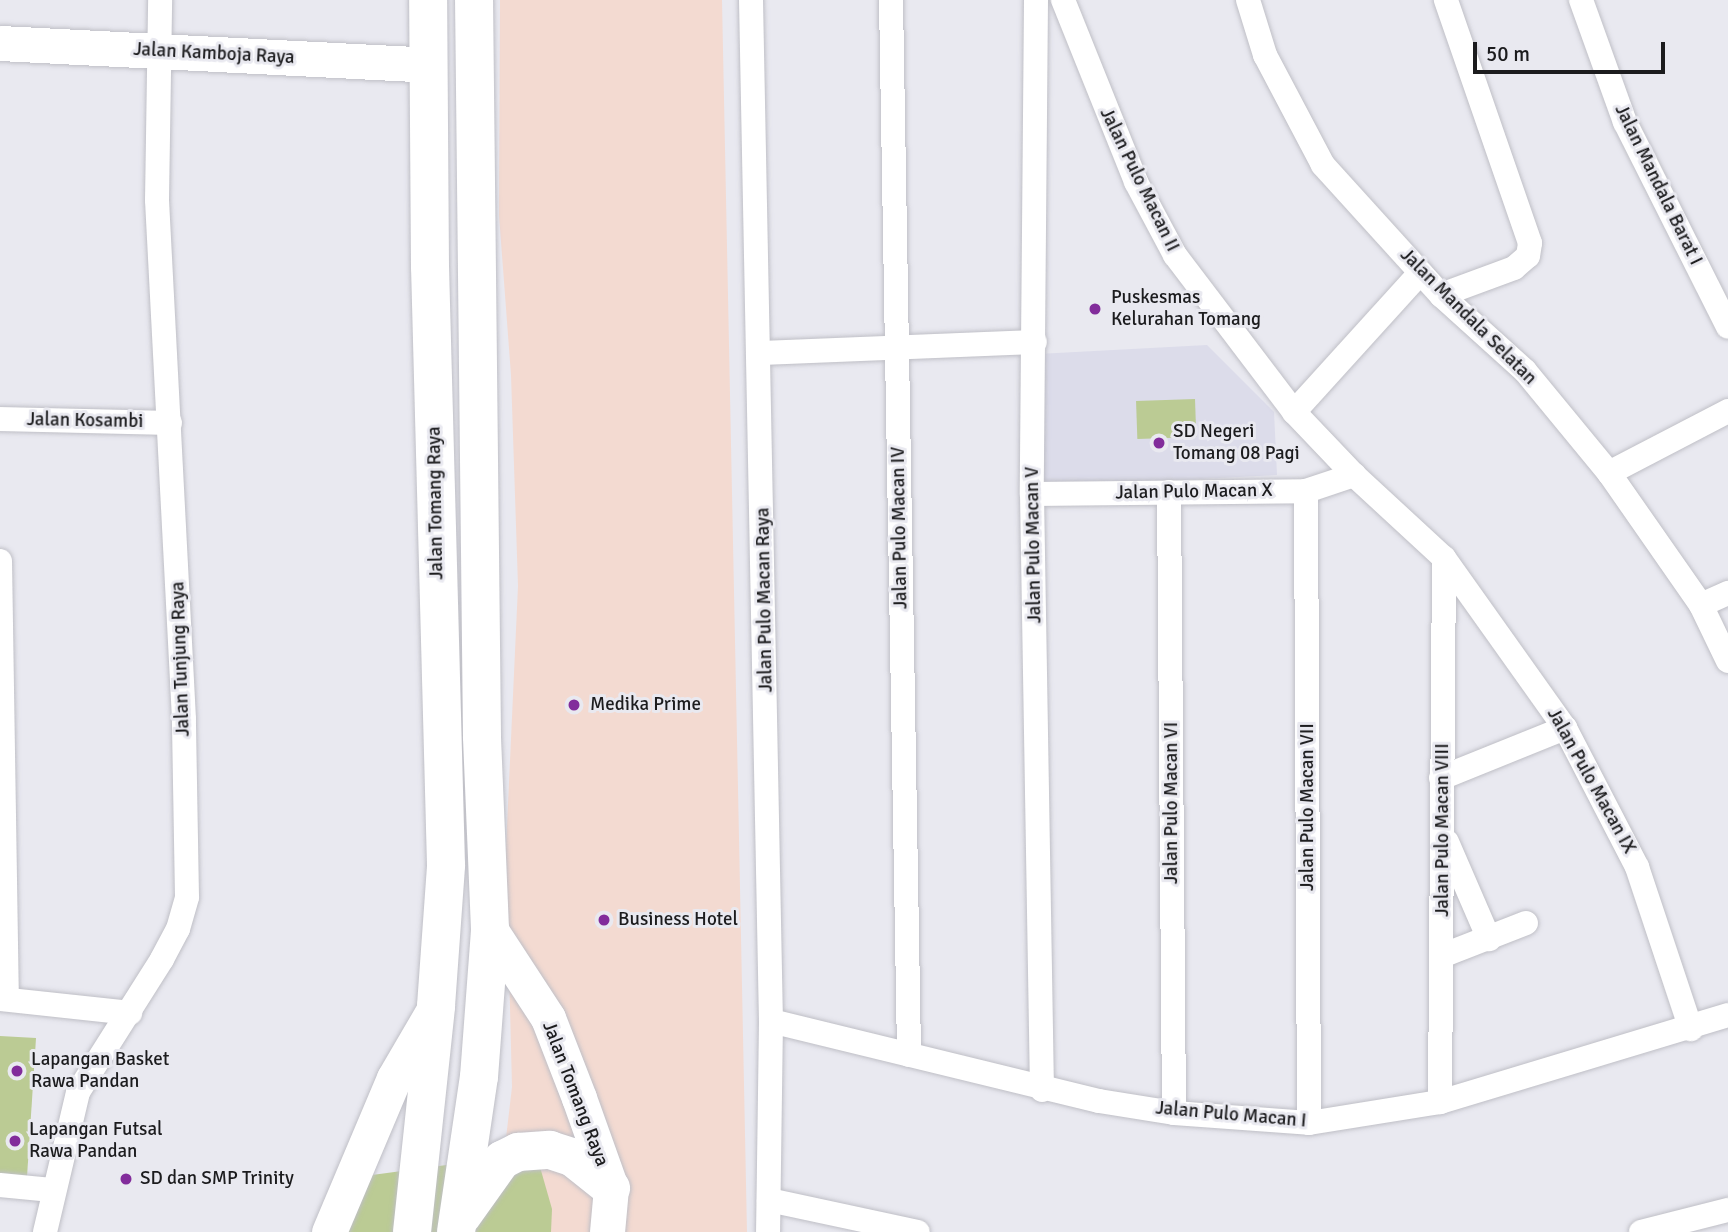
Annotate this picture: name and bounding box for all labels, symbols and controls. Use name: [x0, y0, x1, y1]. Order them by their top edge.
scale bar: [1476, 28, 1668, 72]
street label: Jalan Kamboja Raya: [133, 38, 295, 70]
text: 50 m: [1486, 41, 1530, 67]
street label: Jalan Mandala Barat I: [1609, 101, 1707, 269]
street label: Jalan Pulo Macan II: [1094, 104, 1184, 256]
street label: Jalan Mandala Selatan: [1395, 244, 1541, 390]
place label: Puskesmas Kelurahan Tomang: [1111, 287, 1261, 331]
marker: Puskesmas Kelurahan Tomang: [1085, 299, 1105, 319]
street label: Jalan Kosambi: [27, 409, 143, 433]
place label: SD Negeri Tomang 08 Pagi: [1173, 421, 1300, 465]
street label: Jalan Tomang Raya: [423, 426, 449, 580]
marker: SD Negeri Tomang 08 Pagi: [1151, 435, 1167, 451]
street label: Jalan Pulo Macan IV: [887, 447, 913, 609]
street label: Jalan Pulo Macan V: [1021, 466, 1047, 624]
street label: Jalan Pulo Macan X: [1115, 479, 1273, 505]
street label: Jalan Pulo Macan Raya: [752, 507, 778, 693]
street label: Jalan Tunjung Raya: [167, 581, 195, 737]
place label: Medika Prime: [590, 694, 701, 716]
marker: Medika Prime: [564, 695, 584, 715]
street label: Jalan Pulo Macan IX: [1542, 704, 1640, 858]
street label: Jalan Pulo Macan VI: [1161, 722, 1183, 884]
street label: Jalan Pulo Macan VII: [1297, 723, 1319, 891]
street label: Jalan Pulo Macan VIII: [1432, 743, 1454, 917]
place label: Business Hotel: [618, 909, 738, 931]
marker: Business Hotel: [596, 912, 612, 928]
street label: Jalan Tomang Raya: [537, 1018, 613, 1170]
place label: Lapangan Basket Rawa Pandan: [31, 1049, 169, 1093]
marker: Lapangan Basket Rawa Pandan: [9, 1063, 25, 1079]
street label: Jalan Pulo Macan I: [1155, 1097, 1307, 1133]
place label: Lapangan Futsal Rawa Pandan: [29, 1119, 163, 1163]
marker: Lapangan Futsal Rawa Pandan: [7, 1133, 23, 1149]
place label: SD dan SMP Trinity: [140, 1168, 294, 1190]
marker: SD dan SMP Trinity: [118, 1171, 134, 1187]

